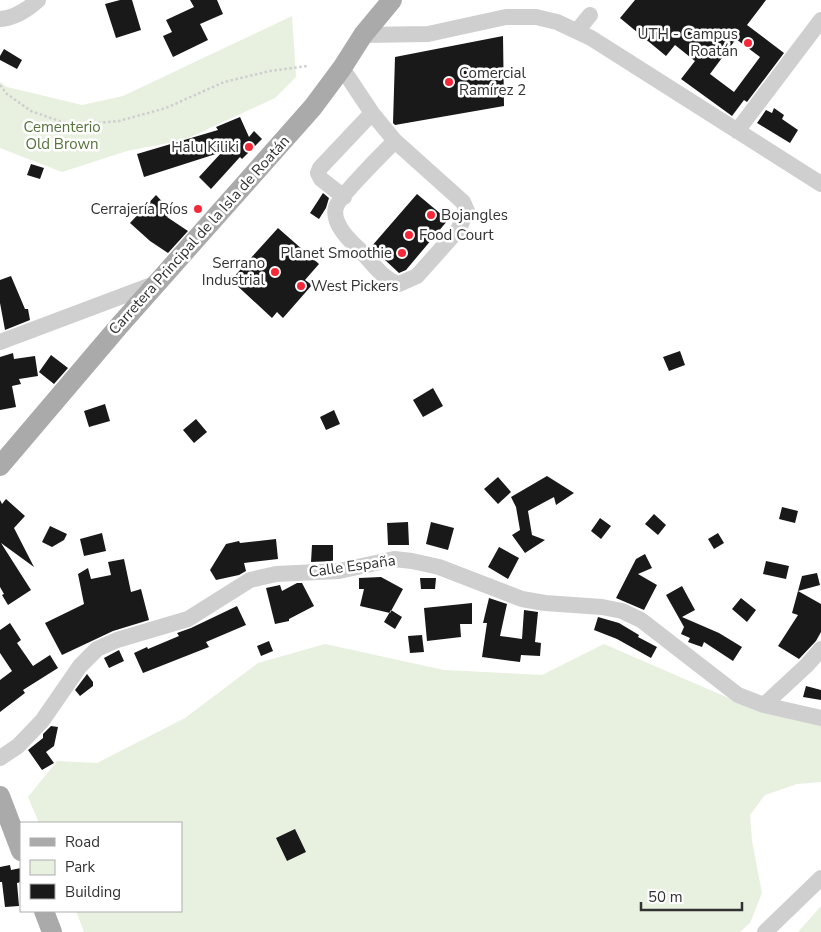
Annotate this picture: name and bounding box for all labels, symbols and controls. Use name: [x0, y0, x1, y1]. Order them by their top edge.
place label: UTH - Campus Roatán: [638, 24, 738, 61]
marker: UTH - Campus Roatán: [742, 37, 754, 49]
place label: Comercial Ramírez 2: [459, 63, 526, 100]
marker: Comercial Ramírez 2: [443, 76, 455, 88]
park label: Cementerio Old Brown: [23, 117, 101, 154]
street label: Carretera Principal de la Isla de Roatán: [104, 131, 294, 339]
place label: Halu Kiliki: [171, 137, 239, 157]
marker: Halu Kiliki: [243, 141, 255, 153]
place label: Cerrajería Ríos: [91, 199, 188, 219]
marker: Cerrajería Ríos: [192, 203, 204, 215]
place label: Bojangles: [441, 205, 508, 225]
marker: Bojangles: [425, 209, 437, 221]
place label: Food Court: [419, 225, 494, 245]
marker: Food Court: [403, 229, 415, 241]
place label: Planet Smoothie: [281, 243, 392, 263]
marker: Planet Smoothie: [396, 247, 408, 259]
place label: Serrano Industrial: [202, 253, 266, 290]
marker: Serrano Industrial: [269, 266, 281, 278]
place label: West Pickers: [311, 276, 399, 296]
marker: West Pickers: [295, 280, 307, 292]
street label: Calle España: [307, 550, 397, 582]
legend: [20, 822, 182, 912]
text: Road: [65, 832, 100, 852]
text: Park: [65, 857, 95, 877]
scale bar: [641, 880, 742, 912]
text: Building: [65, 882, 121, 902]
text: 50 m: [648, 887, 683, 907]

